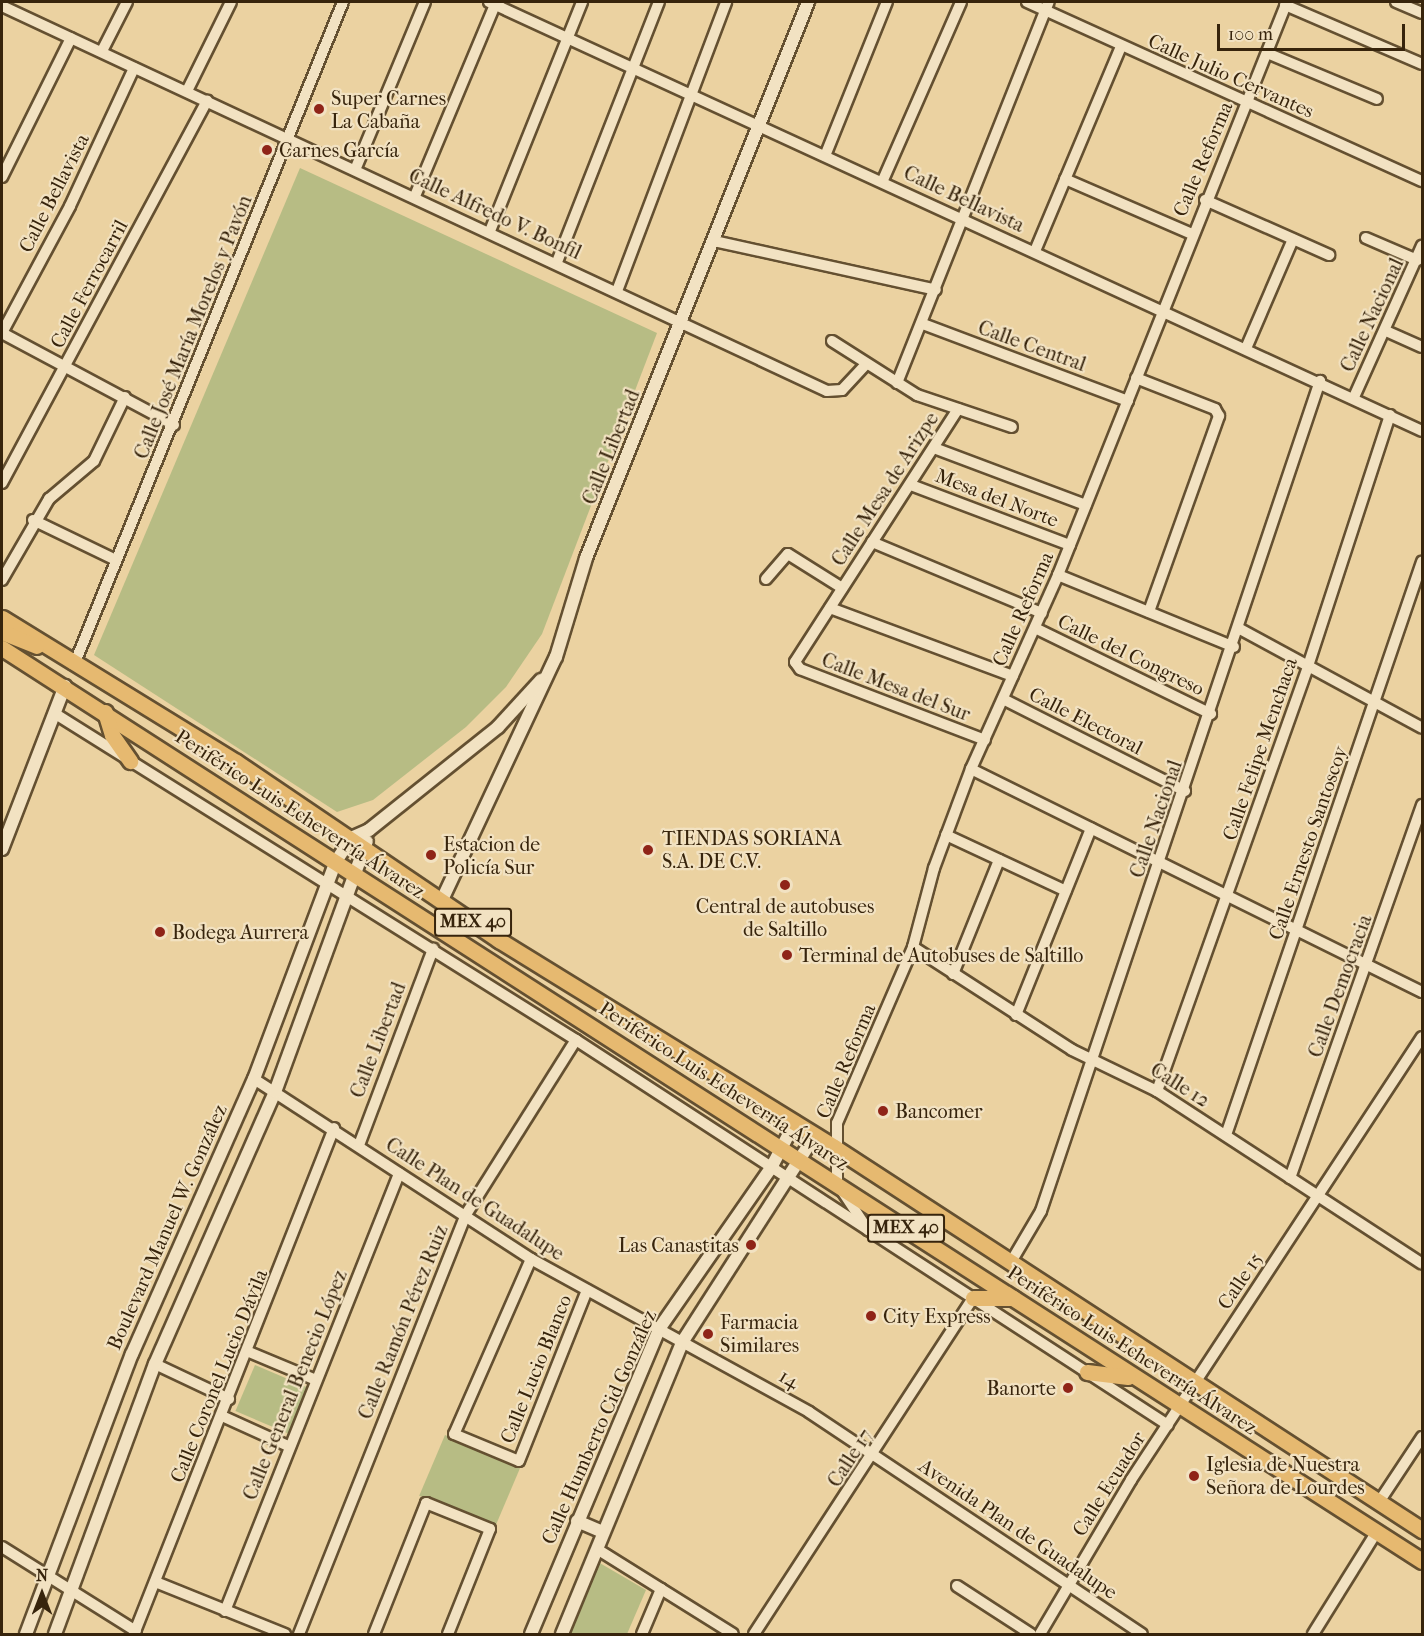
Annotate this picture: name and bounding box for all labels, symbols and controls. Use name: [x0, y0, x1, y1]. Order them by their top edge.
scale bar: [1220, 12, 1408, 50]
text: 100 m: [1228, 24, 1273, 45]
street label: Calle Julio Cervantes: [1144, 29, 1318, 123]
place label: Super Carnes La Cabaña: [331, 86, 446, 133]
street label: Calle Reforma: [1168, 98, 1238, 220]
marker: Super Carnes La Cabaña: [312, 102, 326, 116]
street label: Calle Bellavista: [14, 130, 94, 256]
place label: Carnes García: [279, 138, 399, 162]
marker: Carnes García: [260, 143, 274, 157]
street label: Calle Bellavista: [900, 161, 1028, 237]
street label: Calle Alfredo V. Bonfil: [405, 163, 585, 265]
street label: Calle José María Morelos y Pavón: [129, 192, 257, 462]
street label: Calle Ferrocarril: [45, 216, 133, 352]
street label: Calle Nacional: [1335, 254, 1409, 376]
street label: Calle Central: [975, 315, 1089, 377]
street label: Calle Libertad: [577, 386, 645, 508]
street label: Calle Mesa de Arizpe: [826, 408, 944, 570]
street label: Mesa del Norte: [932, 464, 1062, 532]
street label: Calle Reforma: [987, 548, 1059, 670]
street label: Calle del Congreso: [1054, 609, 1208, 701]
street label: Calle Mesa del Sur: [818, 648, 974, 726]
street label: Calle Felipe Menchaca: [1217, 655, 1303, 843]
street label: Calle Electoral: [1025, 682, 1147, 760]
street label: Periférico Luis Echeverría Álvarez: [171, 724, 429, 904]
street label: Calle Ernesto Santoscoy: [1264, 743, 1352, 943]
street label: Calle Nacional: [1125, 757, 1187, 881]
place label: TIENDAS SORIANA S.A. DE C.V.: [662, 826, 842, 873]
place label: Estacion de Policía Sur: [443, 832, 540, 879]
marker: TIENDAS SORIANA S.A. DE C.V.: [639, 841, 657, 859]
marker: Estacion de Policía Sur: [424, 848, 438, 862]
marker: Central de autobuses de Saltillo: [778, 878, 792, 892]
place label: Central de autobuses de Saltillo: [696, 894, 874, 941]
road number: MEX 40: [434, 907, 512, 937]
street label: Calle Democracia: [1303, 911, 1377, 1061]
place label: Bodega Aurrera: [172, 920, 309, 944]
marker: Bodega Aurrera: [153, 925, 167, 939]
place label: Terminal de Autobuses de Saltillo: [799, 943, 1083, 967]
marker: Terminal de Autobuses de Saltillo: [780, 948, 794, 962]
street label: Calle Libertad: [345, 979, 411, 1101]
street label: Periférico Luis Echeverría Álvarez: [595, 996, 853, 1176]
street label: Calle Reforma: [811, 1000, 881, 1122]
street label: Calle 12: [1146, 1058, 1214, 1112]
place label: Bancomer: [895, 1099, 983, 1123]
street label: Boulevard Manuel W. González: [102, 1101, 232, 1353]
marker: Bancomer: [876, 1104, 890, 1118]
street label: Calle Plan de Guadalupe: [381, 1132, 569, 1266]
road number: MEX 40: [867, 1213, 945, 1243]
street label: Calle Ramón Pérez Ruiz: [353, 1221, 453, 1423]
place label: Las Canastitas: [618, 1233, 739, 1257]
marker: Las Canastitas: [744, 1238, 758, 1252]
street label: Calle 15: [1212, 1248, 1268, 1314]
street label: Periférico Luis Echeverría Álvarez: [1003, 1260, 1261, 1440]
street label: Calle Coronel Lucio Dávila: [165, 1266, 273, 1486]
street label: Calle General Benecio López: [238, 1266, 352, 1504]
street label: Calle Lucio Blanco: [495, 1291, 577, 1447]
place label: City Express: [883, 1304, 991, 1328]
street label: Calle Humberto Cid González: [536, 1306, 662, 1548]
marker: City Express: [864, 1309, 878, 1323]
place label: Farmacia Similares: [720, 1310, 799, 1357]
marker: Farmacia Similares: [701, 1327, 715, 1341]
street label: 14: [775, 1364, 803, 1394]
place label: Banorte: [987, 1376, 1056, 1400]
marker: Banorte: [1061, 1381, 1075, 1395]
street label: Calle 17: [822, 1424, 878, 1492]
street label: Calle Ecuador: [1067, 1427, 1151, 1541]
place label: Iglesia de Nuestra Señora de Lourdes: [1206, 1452, 1365, 1499]
street label: Avenida Plan de Guadalupe: [914, 1454, 1122, 1604]
marker: Iglesia de Nuestra Señora de Lourdes: [1187, 1469, 1201, 1483]
north arrow: [12, 1564, 72, 1624]
text: N: [36, 1566, 48, 1585]

